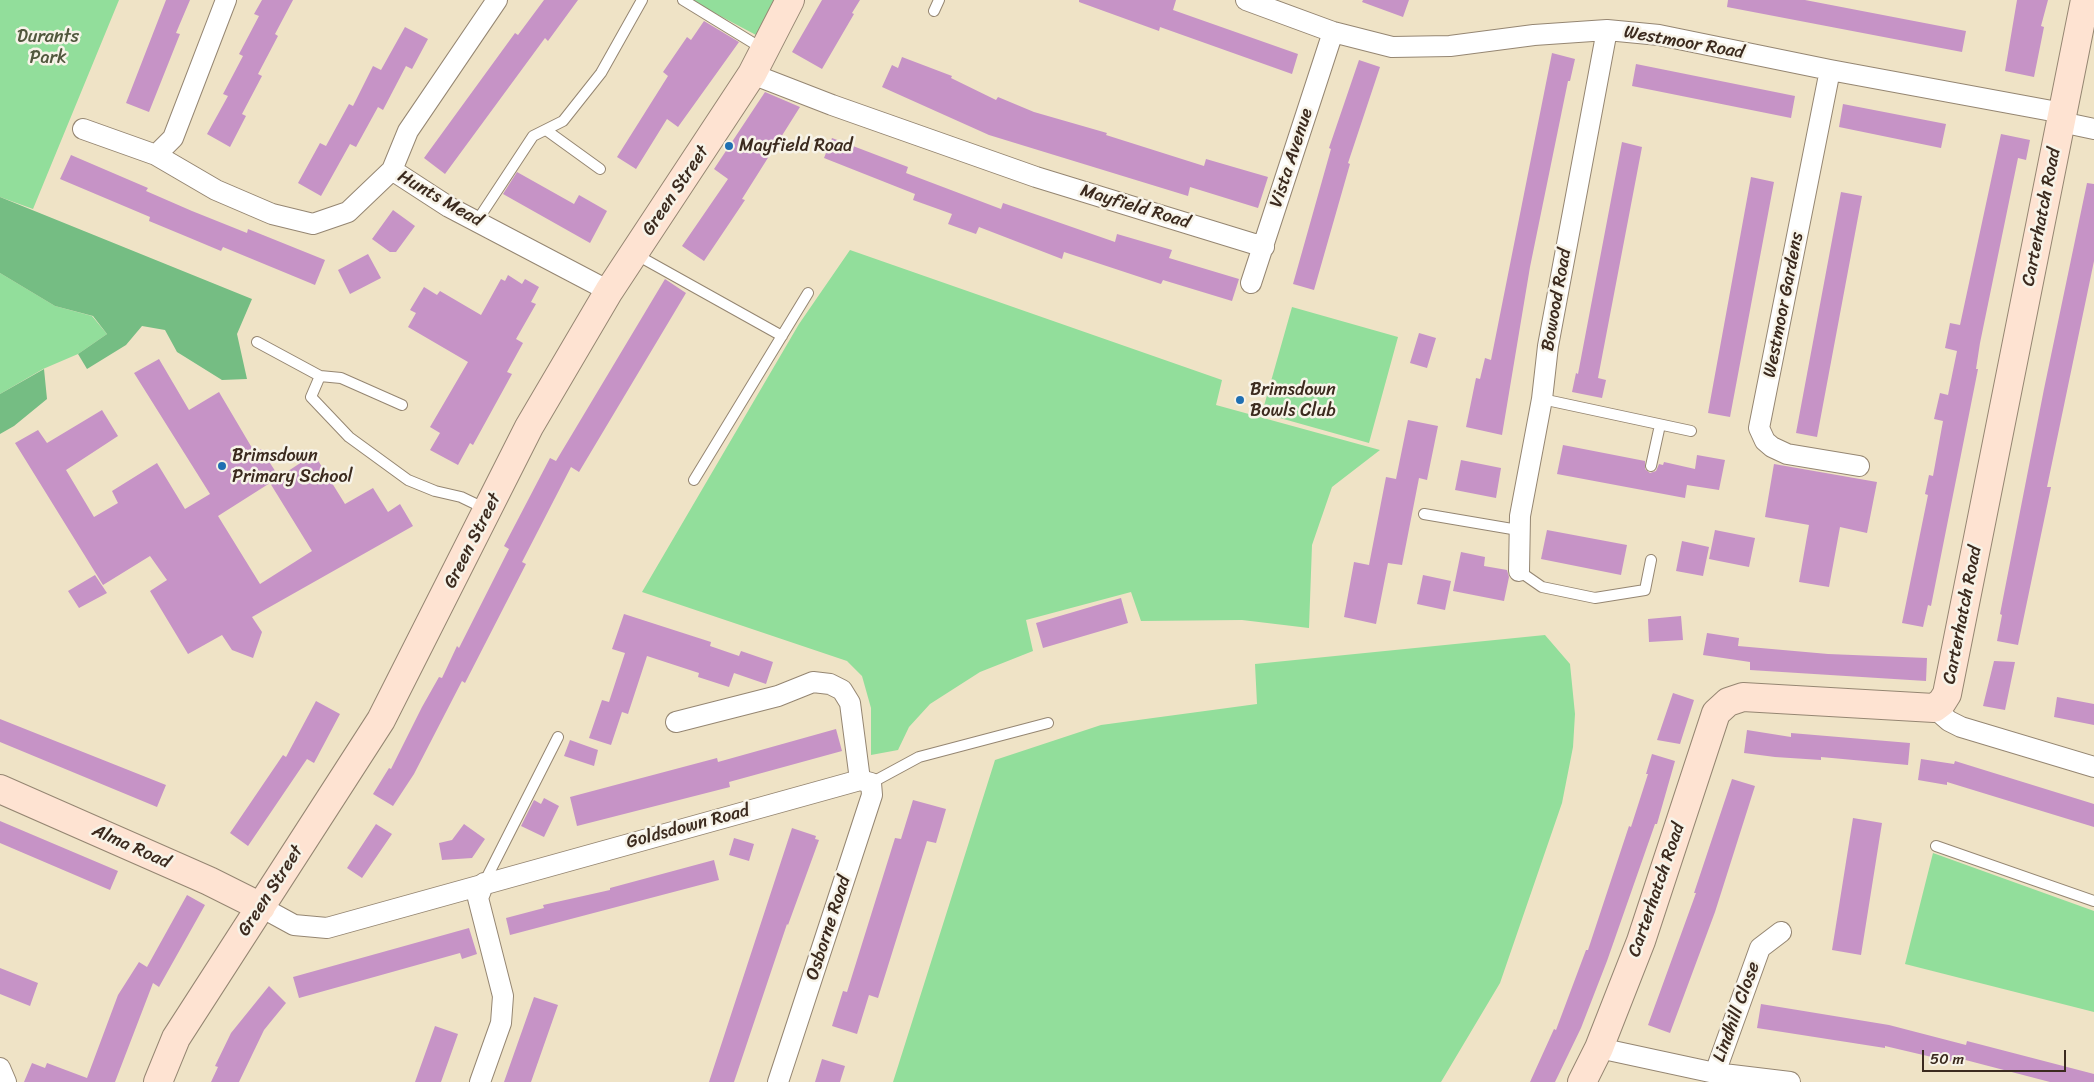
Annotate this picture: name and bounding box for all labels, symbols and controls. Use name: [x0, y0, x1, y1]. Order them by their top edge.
street label: Westmoor Road: [1622, 22, 1746, 64]
park label: Durants Park: [17, 26, 79, 68]
street label: Vista Avenue: [1266, 106, 1318, 210]
place label: Mayfield Road: [739, 135, 853, 157]
marker: Mayfield Road: [723, 140, 735, 152]
street label: Green Street: [638, 142, 714, 240]
street label: Carterhatch Road: [2018, 146, 2066, 288]
street label: Hunts Mead: [394, 166, 486, 232]
street label: Mayfield Road: [1078, 180, 1192, 234]
street label: Westmoor Gardens: [1759, 230, 1809, 380]
street label: Bowood Road: [1537, 247, 1577, 353]
place label: Brimsdown Bowls Club: [1250, 379, 1336, 422]
marker: Brimsdown Bowls Club: [1234, 394, 1246, 406]
place label: Brimsdown Primary School: [232, 445, 353, 488]
marker: Brimsdown Primary School: [216, 460, 228, 472]
street label: Green Street: [440, 490, 506, 592]
street label: Carterhatch Road: [1939, 544, 1987, 686]
street label: Goldsdown Road: [624, 800, 752, 854]
street label: Alma Road: [89, 820, 173, 874]
street label: Carterhatch Road: [1624, 820, 1690, 960]
street label: Green Street: [234, 842, 308, 940]
street label: Osborne Road: [802, 873, 856, 983]
street label: Lindhill Close: [1709, 959, 1765, 1065]
scale bar: [1924, 1040, 2068, 1072]
text: 50 m: [1930, 1046, 1964, 1072]

